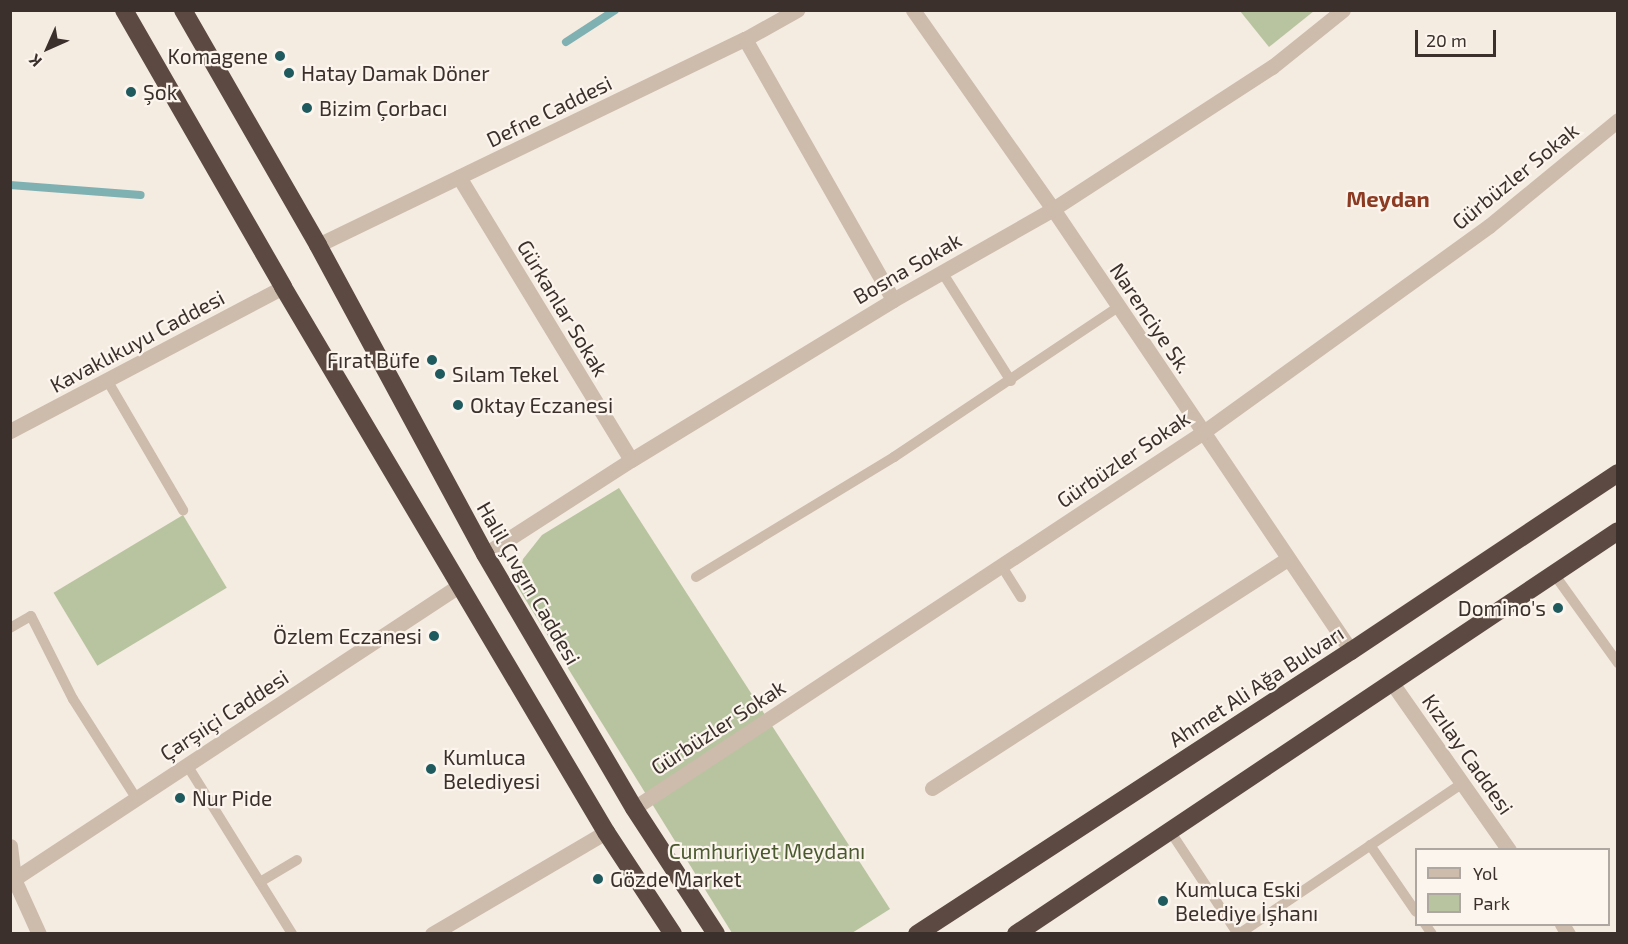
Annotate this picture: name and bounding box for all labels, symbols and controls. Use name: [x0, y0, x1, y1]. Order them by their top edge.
north arrow: [18, 18, 78, 78]
scale bar: [1418, 18, 1499, 56]
text: 20 m: [1426, 29, 1467, 51]
place label: Komagene: [168, 43, 268, 69]
marker: Komagene: [273, 49, 287, 63]
text: K: [25, 51, 45, 71]
place label: Hatay Damak Döner: [301, 60, 490, 86]
marker: Hatay Damak Döner: [282, 66, 296, 80]
street label: Defne Caddesi: [482, 70, 616, 152]
place label: Şok: [143, 79, 177, 105]
marker: Şok: [124, 85, 138, 99]
place label: Bizim Çorbacı: [319, 95, 448, 121]
marker: Bizim Çorbacı: [300, 101, 314, 115]
street label: Gürbüzler Sokak: [1447, 117, 1583, 235]
district label: Meydan: [1346, 186, 1430, 212]
street label: Bosna Sokak: [848, 227, 966, 309]
street label: Gürkanlar Sokak: [512, 235, 614, 381]
street label: Narenciye Sk.: [1105, 258, 1197, 378]
street label: Kavaklıkuyu Caddesi: [46, 284, 228, 398]
place label: Fırat Büfe: [327, 347, 420, 373]
marker: Fırat Büfe: [425, 353, 439, 367]
place label: Sılam Tekel: [452, 361, 559, 387]
marker: Sılam Tekel: [433, 367, 447, 381]
place label: Oktay Eczanesi: [470, 392, 614, 418]
marker: Oktay Eczanesi: [451, 398, 465, 412]
street label: Gürbüzler Sokak: [1052, 405, 1194, 513]
street label: Halil Çıvgın Caddesi: [472, 497, 586, 669]
place label: Domino's: [1458, 595, 1546, 621]
marker: Domino's: [1551, 601, 1565, 615]
street label: Ahmet Ali Ağa Bulvarı: [1163, 620, 1349, 752]
place label: Özlem Eczanesi: [273, 623, 422, 649]
marker: Özlem Eczanesi: [427, 629, 441, 643]
street label: Çarşıiçi Caddesi: [155, 664, 293, 766]
street label: Gürbüzler Sokak: [646, 674, 790, 780]
street label: Kızılay Caddesi: [1417, 689, 1519, 819]
place label: Kumluca Belediyesi: [443, 744, 540, 794]
marker: Kumluca Belediyesi: [424, 762, 438, 776]
place label: Nur Pide: [192, 785, 273, 811]
marker: Nur Pide: [173, 791, 187, 805]
park label: Cumhuriyet Meydanı: [669, 838, 865, 864]
legend: [1415, 848, 1610, 926]
text: Yol: [1473, 862, 1498, 884]
place label: Gözde Market: [610, 866, 742, 892]
marker: Gözde Market: [591, 872, 605, 886]
place label: Kumluca Eski Belediye İşhanı: [1175, 876, 1318, 926]
text: Park: [1473, 892, 1510, 914]
marker: Kumluca Eski Belediye İşhanı: [1156, 894, 1170, 908]

